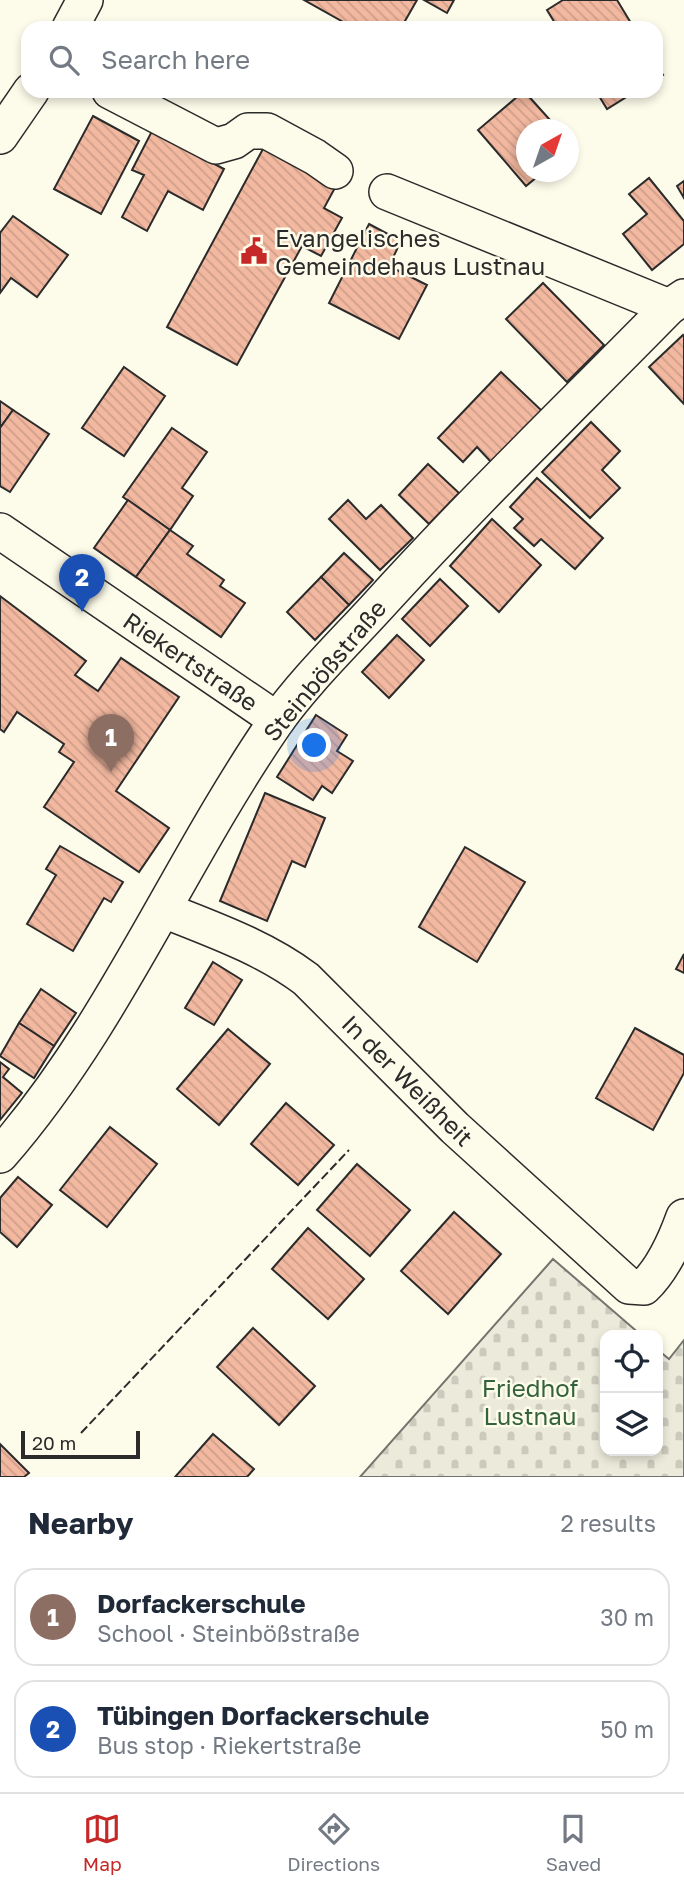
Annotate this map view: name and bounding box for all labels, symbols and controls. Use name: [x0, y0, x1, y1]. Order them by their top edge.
search box: [21, 21, 663, 98]
icon: search: [45, 41, 83, 79]
text: Search here: [101, 44, 250, 75]
north arrow: [516, 119, 579, 182]
place label: Evangelisches Gemeindehaus Lustnau: [275, 223, 545, 280]
public building icon: Evangelisches Gemeindehaus Lustnau: [239, 236, 269, 266]
pin: 2: [59, 554, 105, 612]
street label: Steinbößstraße: [256, 593, 392, 747]
street label: Riekertstraße: [118, 605, 264, 717]
pin: 1: [88, 714, 134, 772]
your location: [297, 728, 331, 762]
street label: In der Weißheit: [336, 1008, 480, 1152]
map controls: [600, 1330, 663, 1456]
button: locate: [600, 1330, 663, 1393]
park label: Friedhof Lustnau: [482, 1373, 578, 1430]
button: layers: [600, 1393, 663, 1456]
scale bar: [21, 1428, 140, 1460]
text: 20 m: [32, 1431, 76, 1454]
text: Nearby: [28, 1505, 133, 1541]
text: 2 results: [560, 1509, 656, 1537]
text: Dorfackerschule: [97, 1588, 306, 1619]
text: 1: [47, 1603, 59, 1631]
text: 30 m: [600, 1603, 654, 1631]
text: School · Steinbößstraße: [97, 1619, 360, 1647]
text: Tübingen Dorfackerschule: [97, 1700, 429, 1731]
text: 2: [46, 1715, 60, 1743]
text: 50 m: [600, 1715, 654, 1743]
text: Bus stop · Riekertstraße: [97, 1731, 361, 1759]
tab: Map: [83, 1810, 122, 1875]
tab: Directions: [287, 1810, 380, 1875]
tab: Saved: [546, 1810, 601, 1875]

